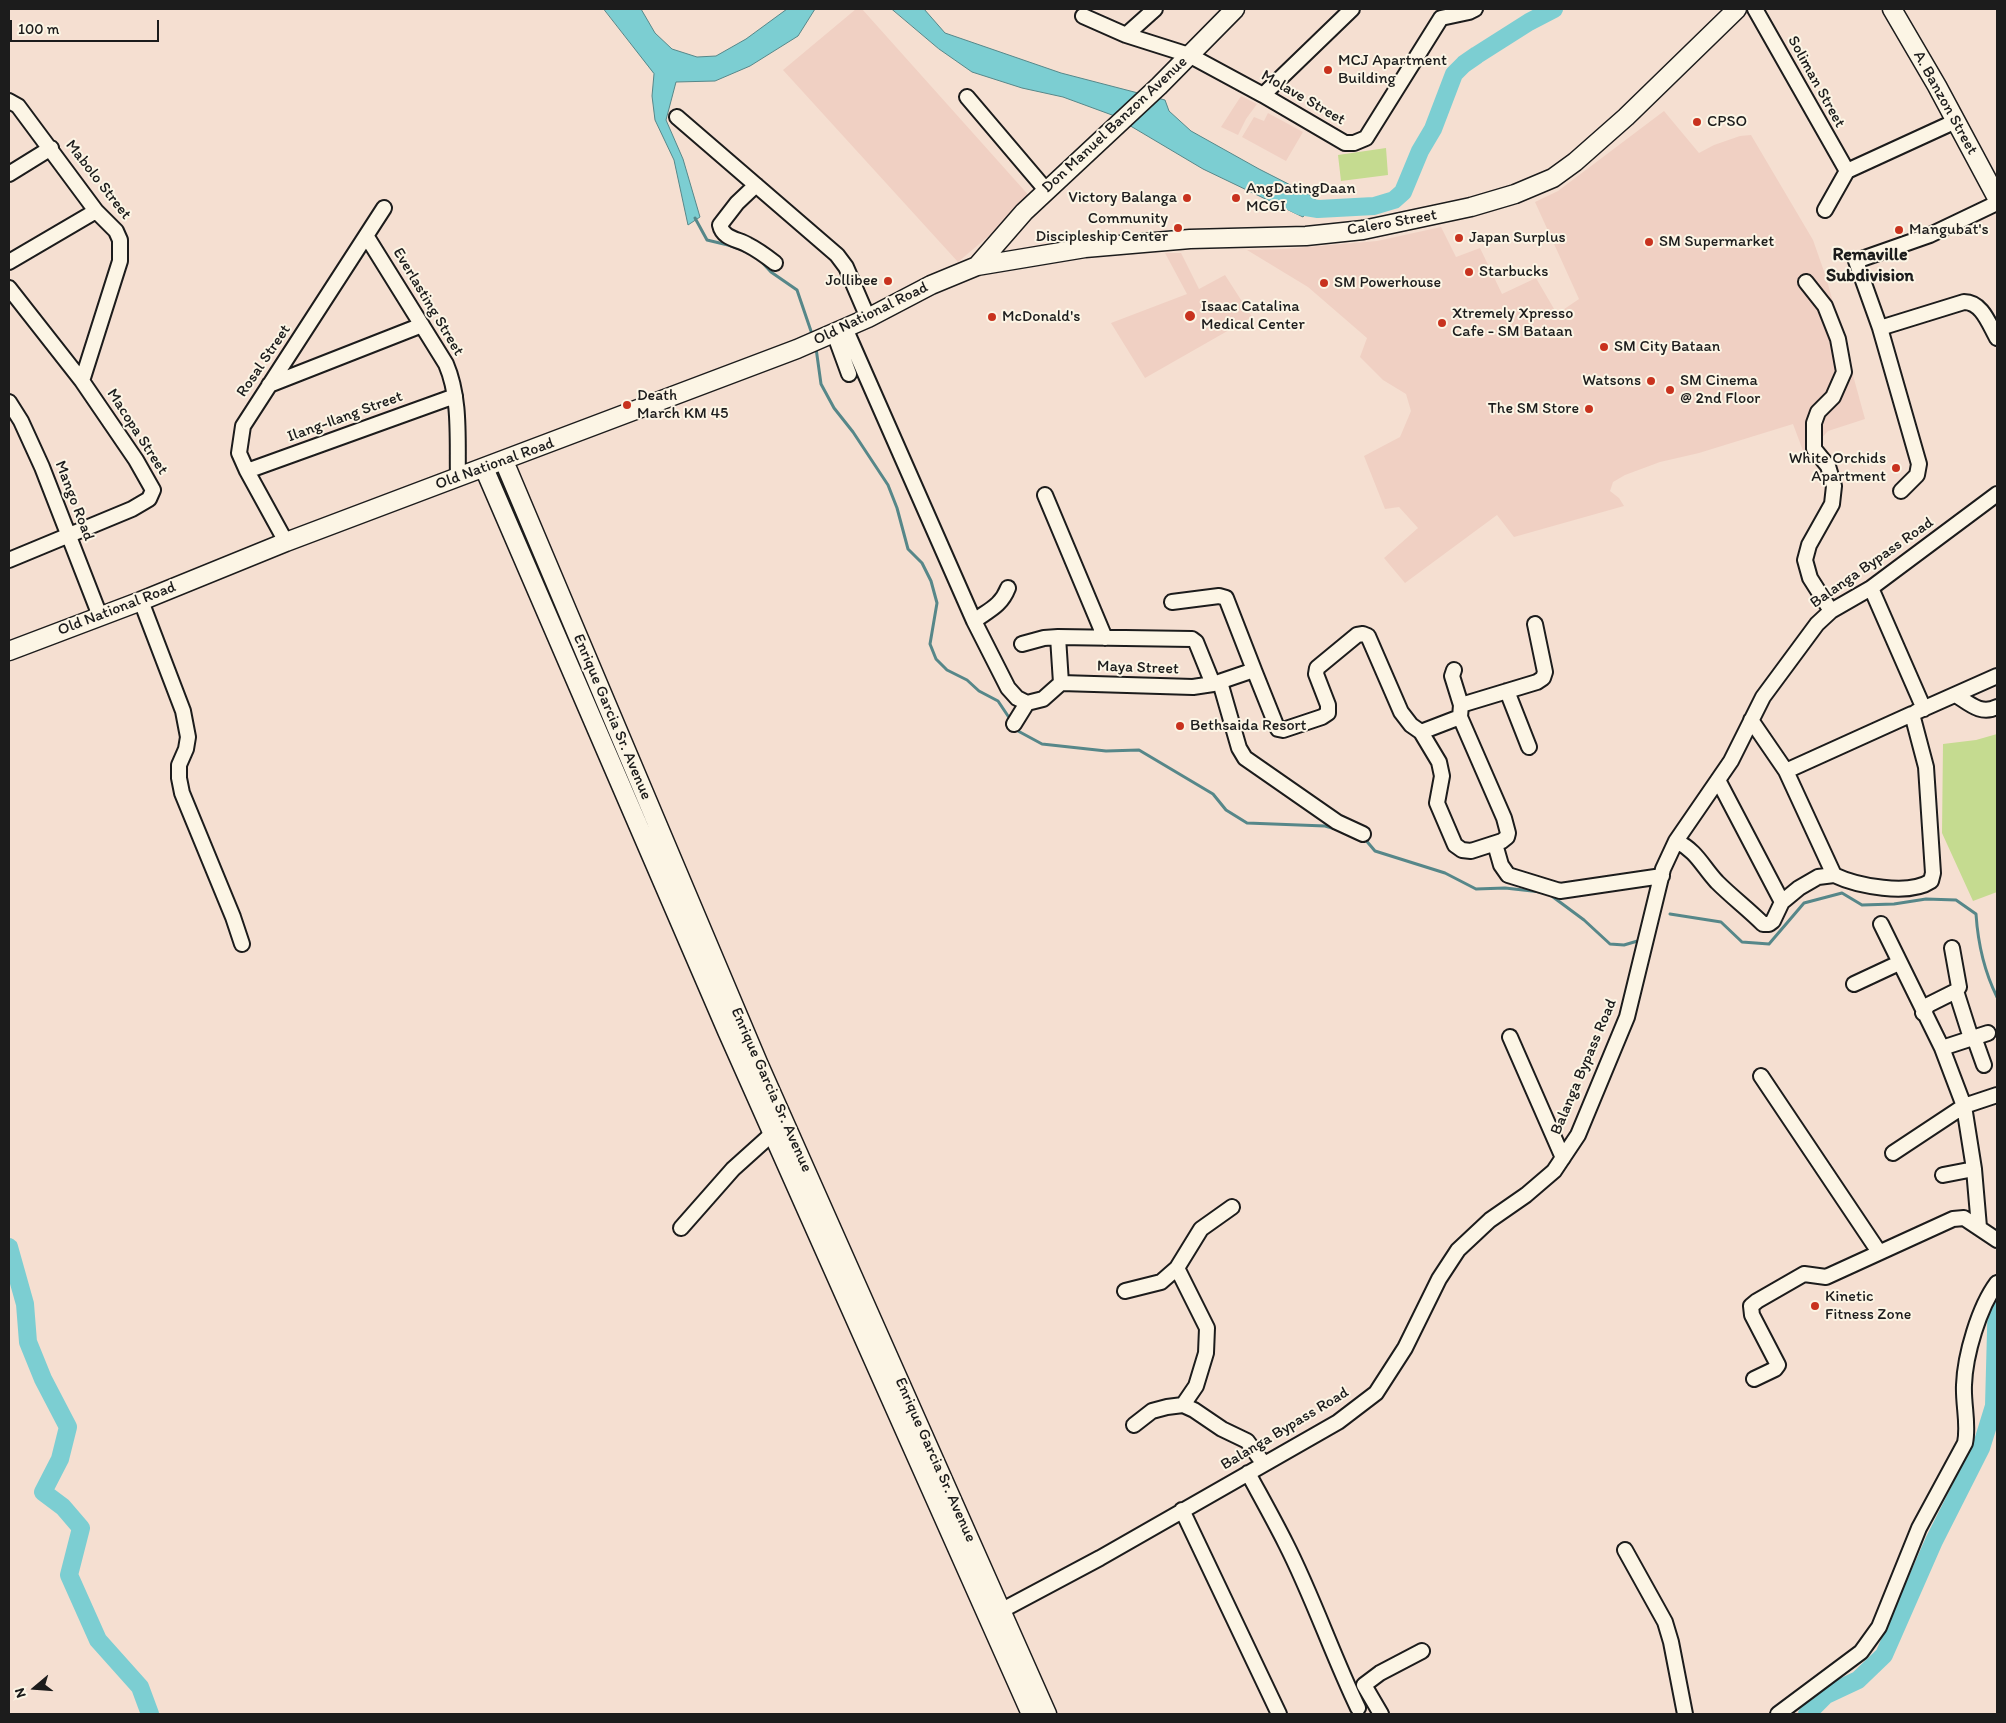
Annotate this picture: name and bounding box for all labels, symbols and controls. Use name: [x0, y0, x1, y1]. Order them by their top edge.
scale bar: [12, 10, 161, 42]
text: 100 m: [18, 20, 59, 38]
street label: Soliman Street: [1783, 33, 1849, 131]
street label: A. Banzon Street: [1909, 48, 1981, 158]
place label: MCJ Apartment Building: [1338, 51, 1447, 89]
street label: Don Manuel Banzon Avenue: [1038, 53, 1192, 197]
marker: MCJ Apartment Building: [1322, 64, 1334, 76]
street label: Molave Street: [1257, 66, 1349, 130]
place label: CPSO: [1707, 112, 1747, 132]
marker: CPSO: [1691, 116, 1703, 128]
street label: Mabolo Street: [61, 136, 135, 224]
place label: AngDatingDaan MCGI: [1246, 179, 1355, 217]
place label: Victory Balanga: [1068, 188, 1177, 208]
marker: Victory Balanga: [1181, 192, 1193, 204]
marker: AngDatingDaan MCGI: [1230, 192, 1242, 204]
street label: Calero Street: [1346, 206, 1438, 240]
place label: Community Discipleship Center: [1035, 209, 1168, 247]
place label: Mangubat's: [1909, 220, 1989, 240]
marker: Community Discipleship Center: [1172, 222, 1184, 234]
marker: Mangubat's: [1893, 224, 1905, 236]
place label: Japan Surplus: [1469, 228, 1566, 248]
marker: Japan Surplus: [1453, 232, 1465, 244]
place label: SM Supermarket: [1659, 232, 1774, 252]
marker: SM Supermarket: [1643, 236, 1655, 248]
district label: Remaville Subdivision: [1826, 244, 1914, 286]
street label: Everlasting Street: [388, 245, 468, 359]
place label: Starbucks: [1479, 262, 1548, 282]
marker: Starbucks: [1463, 266, 1475, 278]
place label: Jollibee: [825, 271, 878, 291]
place label: SM Powerhouse: [1334, 273, 1441, 293]
marker: Jollibee: [882, 275, 894, 287]
marker: SM Powerhouse: [1318, 277, 1330, 289]
street label: Old National Road: [811, 278, 931, 350]
place label: Isaac Catalina Medical Center: [1201, 297, 1305, 335]
place label: Xtremely Xpresso Cafe - SM Bataan: [1452, 304, 1573, 342]
place label: McDonald's: [1002, 307, 1080, 327]
marker: Isaac Catalina Medical Center: [1183, 309, 1197, 323]
marker: McDonald's: [986, 311, 998, 323]
marker: Xtremely Xpresso Cafe - SM Bataan: [1436, 317, 1448, 329]
street label: Rosal Street: [233, 321, 295, 401]
place label: SM City Bataan: [1614, 337, 1720, 357]
marker: SM City Bataan: [1598, 341, 1610, 353]
place label: Watsons: [1582, 371, 1641, 391]
place label: SM Cinema @ 2nd Floor: [1680, 371, 1760, 409]
marker: Watsons: [1645, 375, 1657, 387]
marker: SM Cinema @ 2nd Floor: [1664, 384, 1676, 396]
street label: Macopa Street: [102, 385, 172, 479]
place label: Death March KM 45: [637, 386, 728, 424]
street label: Ilang-Ilang Street: [285, 387, 405, 447]
marker: Death March KM 45: [621, 399, 633, 411]
place label: The SM Store: [1488, 399, 1579, 419]
marker: The SM Store: [1583, 403, 1595, 415]
street label: Old National Road: [433, 434, 557, 494]
place label: White Orchids Apartment: [1789, 449, 1886, 487]
street label: Mango Road: [50, 458, 98, 544]
marker: White Orchids Apartment: [1890, 462, 1902, 474]
street label: Balanga Bypass Road: [1807, 513, 1937, 613]
street label: Old National Road: [55, 578, 179, 640]
street label: Enrique Garcia Sr. Avenue: [568, 631, 656, 803]
street label: Maya Street: [1097, 657, 1179, 679]
place label: Bethsaida Resort: [1190, 716, 1307, 736]
marker: Bethsaida Resort: [1174, 720, 1186, 732]
street label: Balanga Bypass Road: [1547, 996, 1621, 1138]
street label: Enrique Garcia Sr. Avenue: [726, 1005, 816, 1175]
place label: Kinetic Fitness Zone: [1825, 1287, 1911, 1325]
marker: Kinetic Fitness Zone: [1809, 1300, 1821, 1312]
street label: Enrique Garcia Sr. Avenue: [890, 1375, 980, 1545]
street label: Balanga Bypass Road: [1217, 1383, 1353, 1475]
north arrow: [10, 1663, 60, 1713]
text: N: [11, 1686, 30, 1700]

